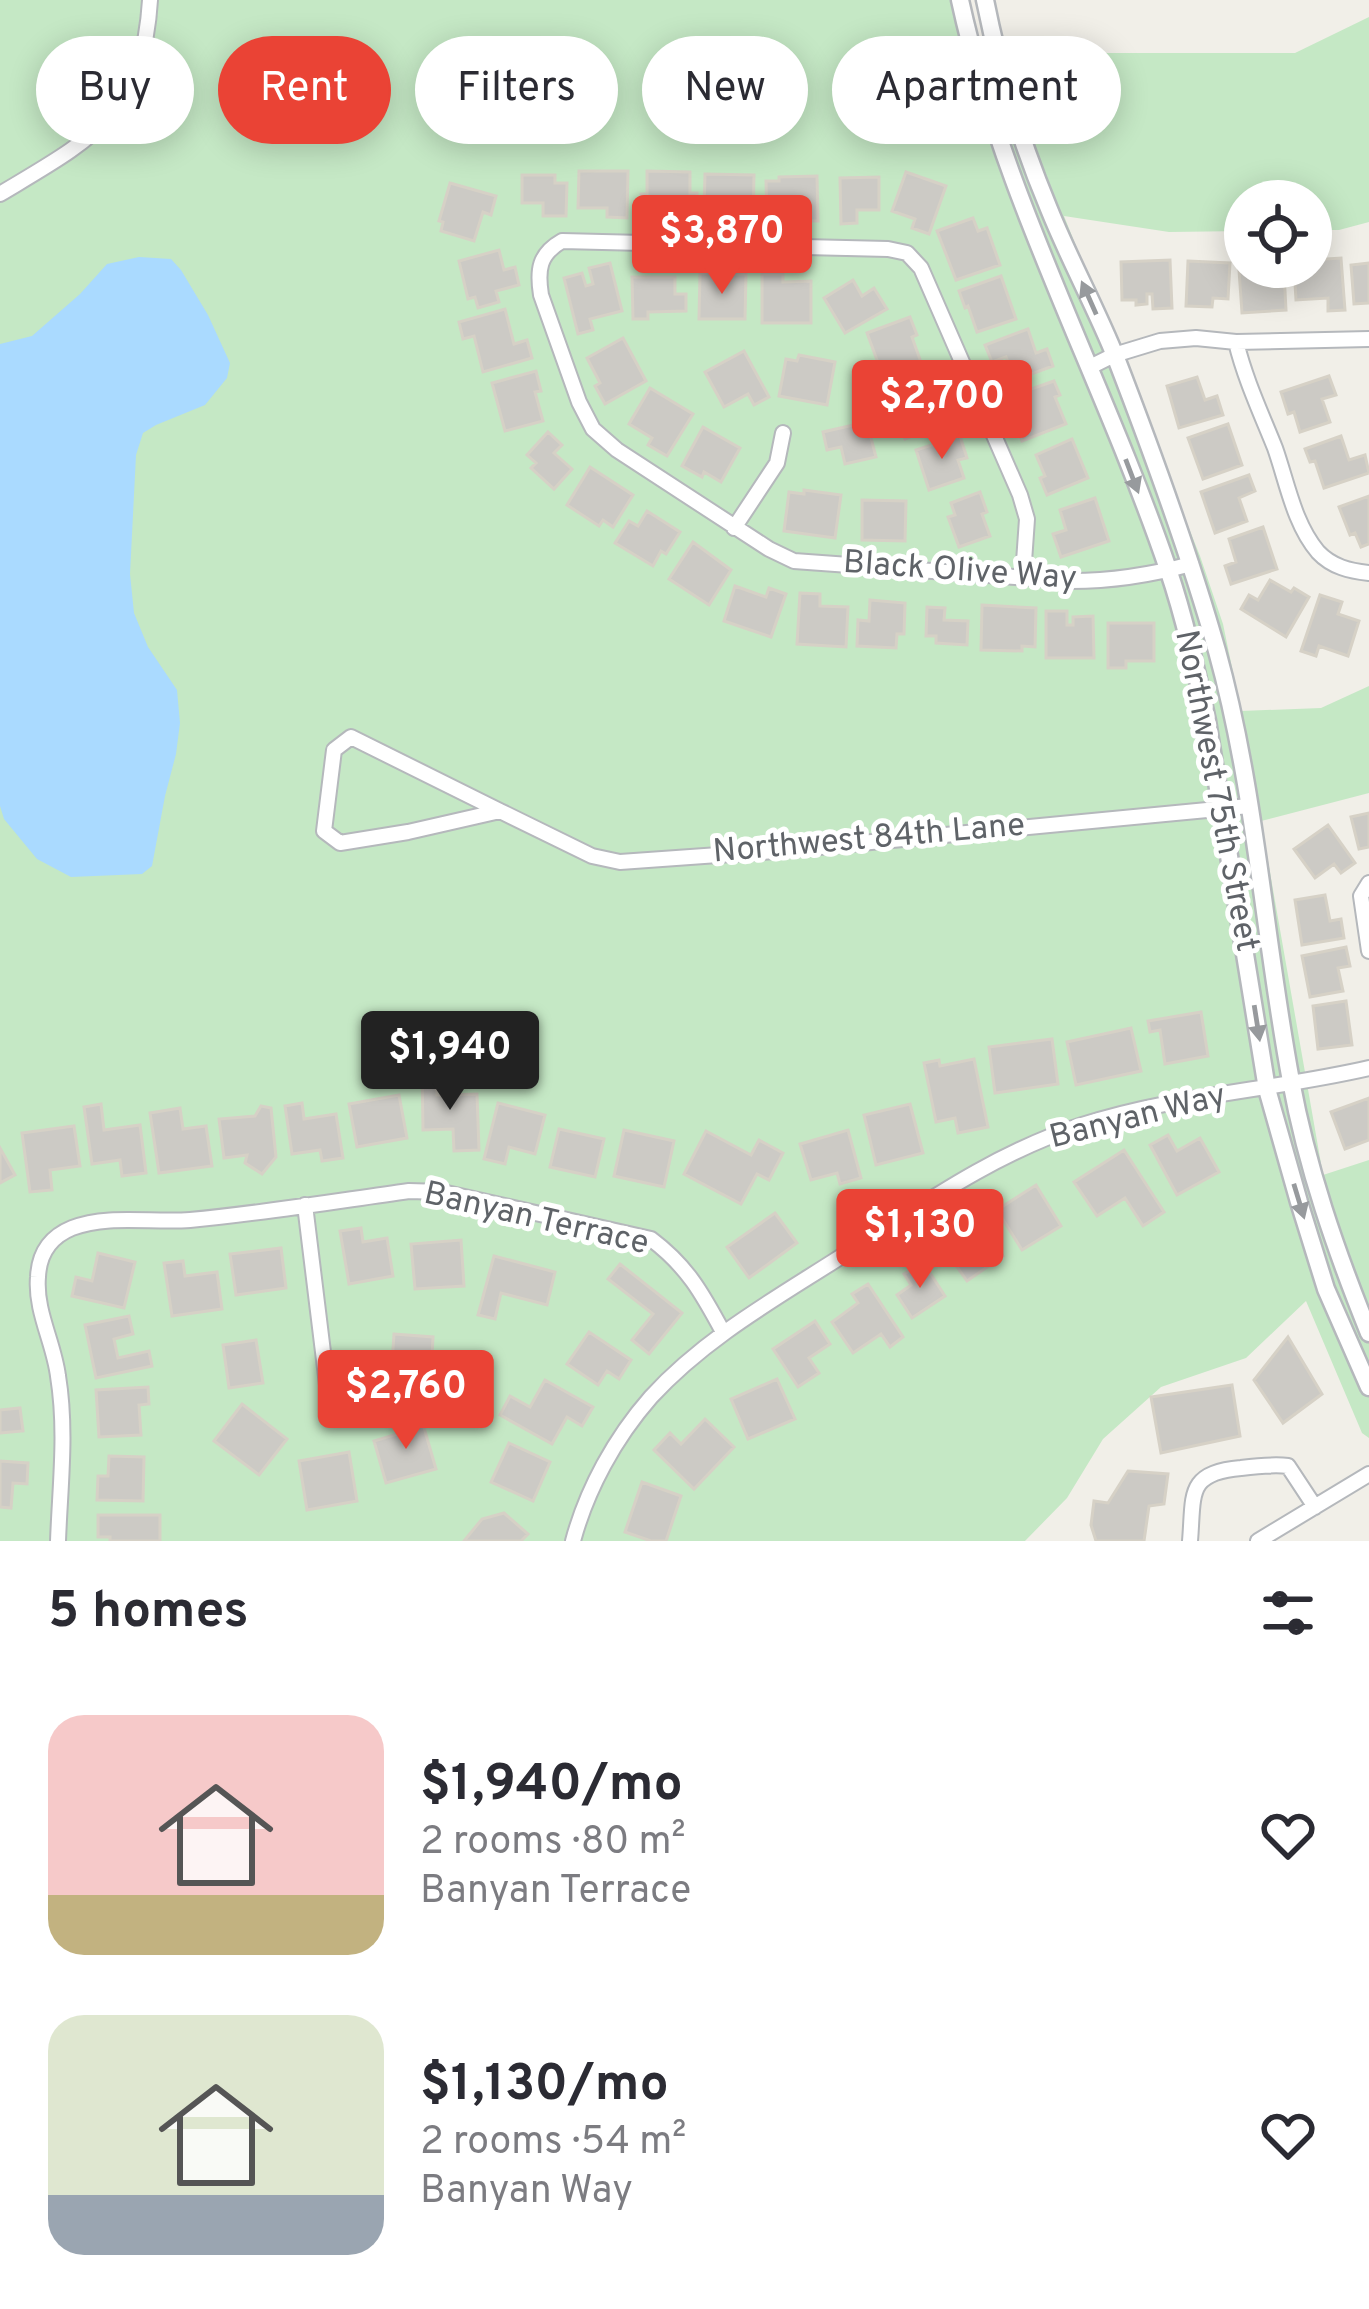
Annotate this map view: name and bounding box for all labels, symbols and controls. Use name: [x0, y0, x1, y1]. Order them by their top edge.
chip: Buy: [36, 36, 194, 144]
chip: Rent: [218, 36, 391, 144]
chip: Filters: [415, 36, 618, 144]
chip: New: [642, 36, 808, 144]
chip: Apartment: [832, 36, 1121, 144]
map controls: [1224, 180, 1332, 288]
button: locate: [1224, 180, 1332, 288]
pin: $3,870: [624, 195, 820, 297]
text: $3,870: [659, 209, 785, 258]
one-way arrow: [1078, 280, 1098, 315]
pin: $2,700: [844, 360, 1040, 462]
text: $2,700: [879, 374, 1005, 423]
one-way arrow: [1123, 458, 1142, 494]
street label: Black Olive Way: [842, 543, 1078, 601]
street label: Northwest 75th Street: [1163, 627, 1267, 955]
street label: Northwest 84th Lane: [711, 805, 1027, 875]
one-way arrow: [1248, 1005, 1267, 1042]
pin: $1,940: [352, 1011, 548, 1113]
text: $1,940: [388, 1025, 512, 1074]
street label: Banyan Way: [1046, 1076, 1230, 1160]
street label: Banyan Terrace: [420, 1174, 652, 1266]
one-way arrow: [1291, 1183, 1309, 1220]
pin: $1,130: [822, 1189, 1018, 1291]
text: $1,130: [863, 1203, 977, 1252]
pin: $2,760: [308, 1350, 504, 1452]
text: $2,760: [345, 1364, 467, 1413]
icon: filters: [1255, 1580, 1321, 1646]
text: 5 homes: [48, 1581, 249, 1646]
text: $1,940/mo: [420, 1754, 683, 1819]
icon: home: [144, 1763, 288, 1907]
icon: heart: [1255, 1802, 1321, 1868]
text: 2 rooms · 80 m²: [420, 1819, 686, 1868]
text: Banyan Terrace: [420, 1868, 691, 1917]
text: $1,130/mo: [420, 2054, 669, 2119]
icon: home: [144, 2063, 288, 2207]
icon: heart: [1255, 2102, 1321, 2168]
text: 2 rooms · 54 m²: [420, 2119, 686, 2168]
text: Banyan Way: [420, 2168, 633, 2217]

